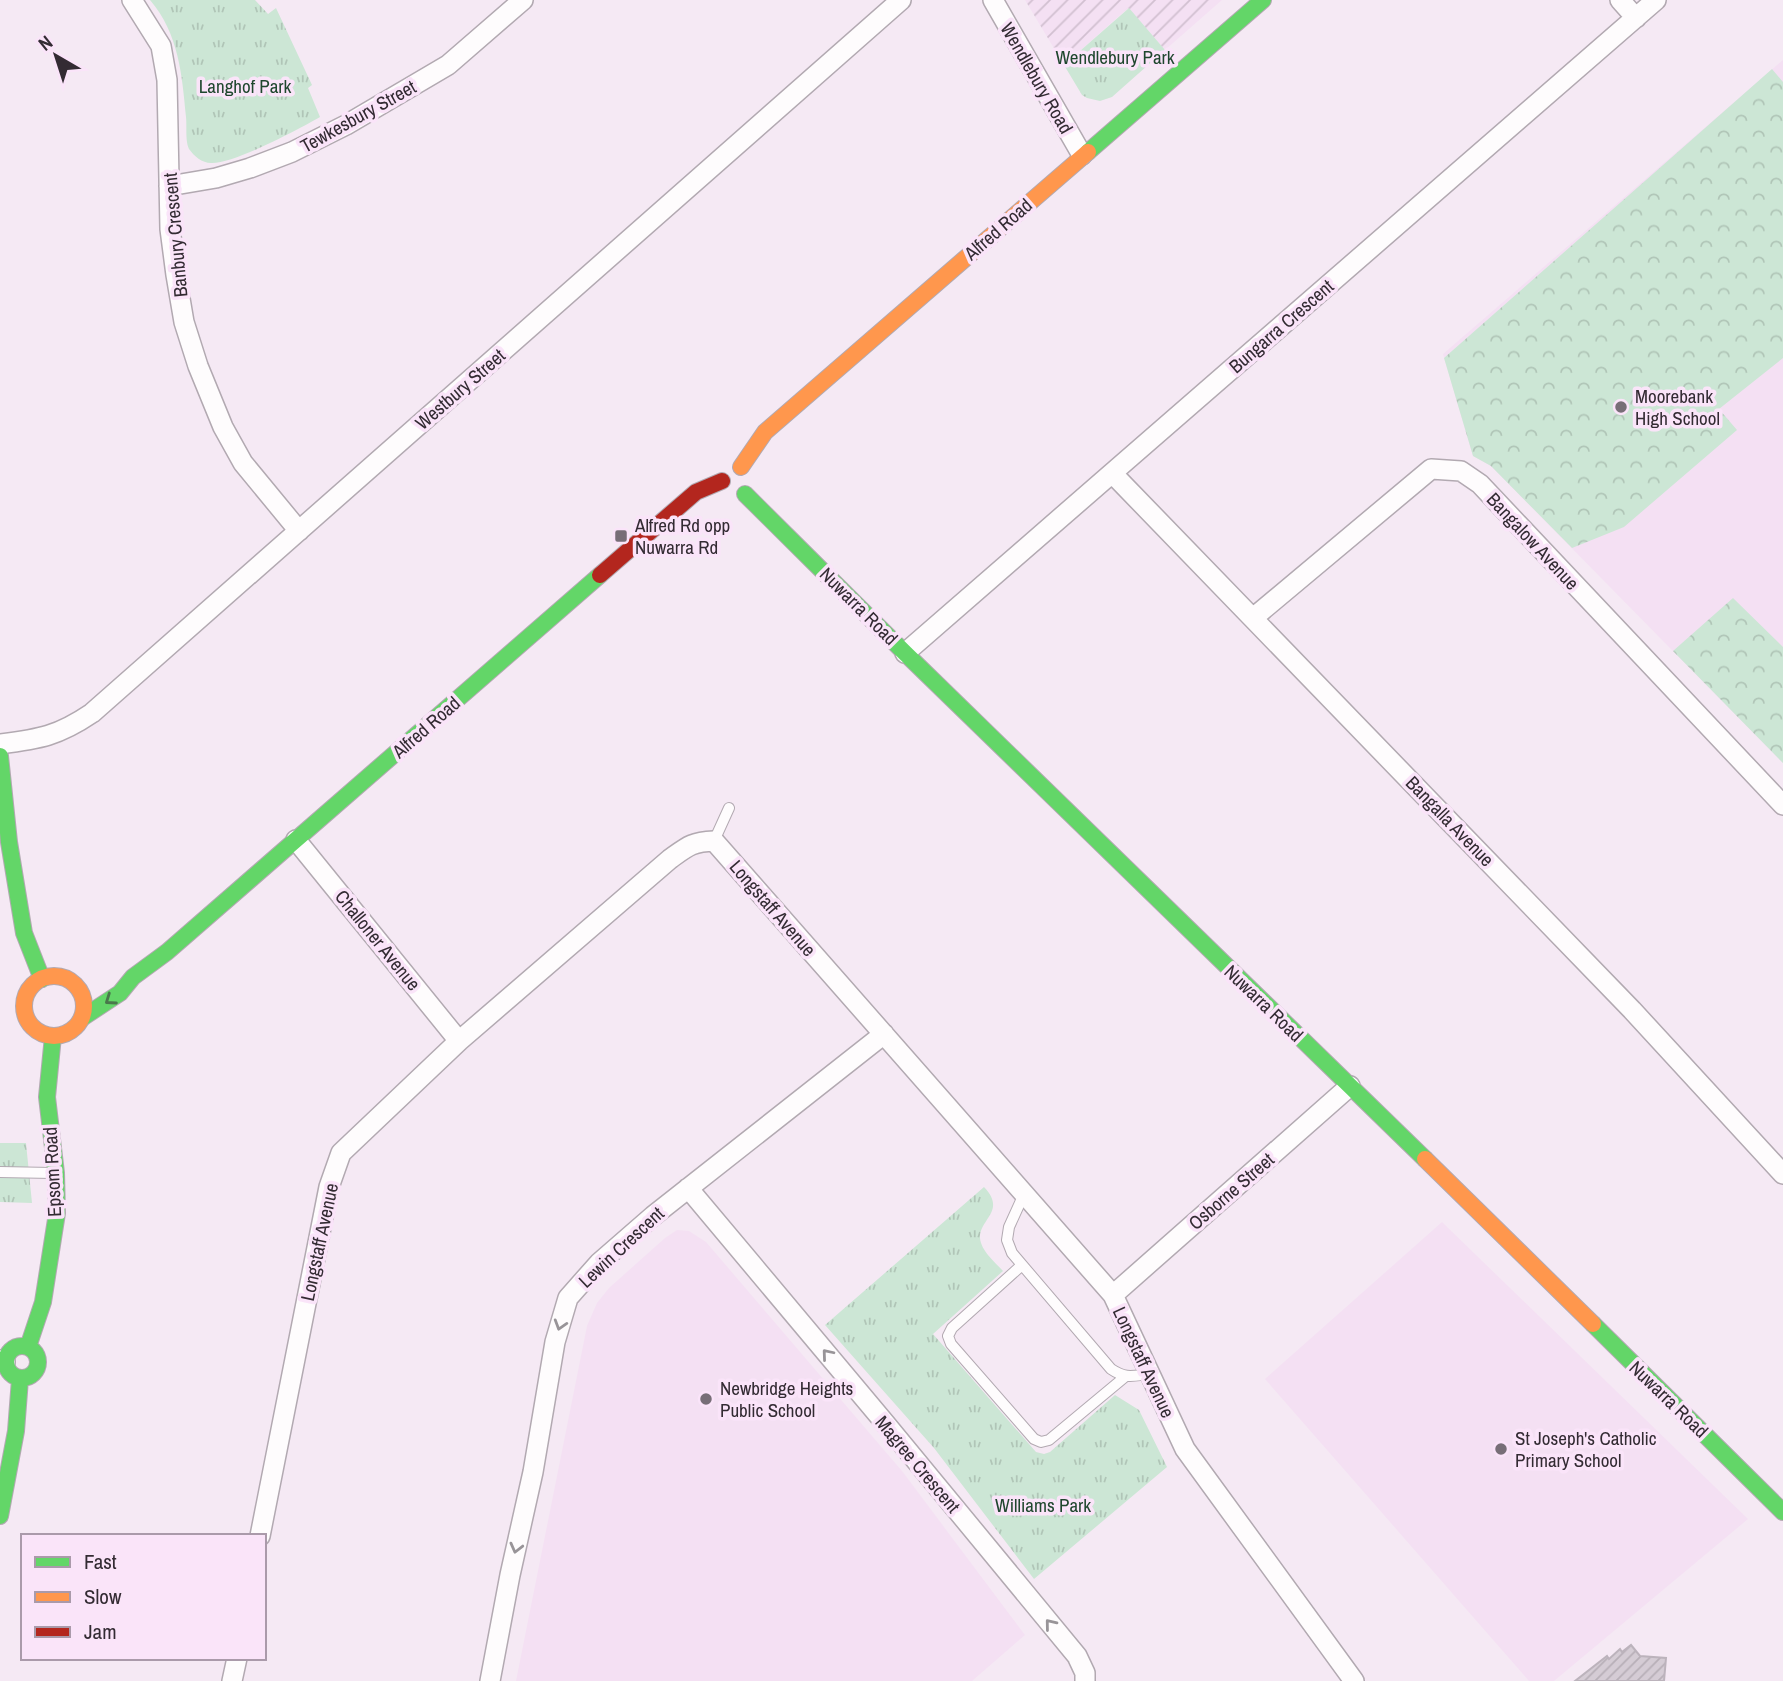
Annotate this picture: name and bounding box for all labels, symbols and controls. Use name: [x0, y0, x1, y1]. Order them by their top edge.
street label: Wendlebury Road: [995, 18, 1079, 138]
north arrow: [21, 21, 91, 91]
text: N: [33, 29, 58, 56]
park label: Wendlebury Park: [1055, 44, 1175, 70]
park label: Langhof Park: [199, 73, 292, 99]
street label: Tewkesbury Street: [296, 73, 421, 158]
street label: Banbury Crescent: [157, 171, 193, 298]
street label: Alfred Road: [958, 192, 1038, 266]
street label: Bungarra Crescent: [1223, 273, 1339, 379]
street label: Westbury Street: [409, 342, 511, 435]
place label: Moorebank High School: [1635, 383, 1720, 431]
marker: Moorebank High School: [1613, 399, 1629, 415]
street label: Bangalow Avenue: [1481, 487, 1585, 595]
place label: Alfred Rd opp Nuwarra Rd: [634, 512, 730, 560]
marker: Alfred Rd opp Nuwarra Rd: [613, 528, 629, 544]
street label: Nuwarra Road: [814, 561, 904, 651]
street label: Alfred Road: [386, 690, 466, 764]
street label: Bangalla Avenue: [1400, 770, 1500, 872]
street label: Longstaff Avenue: [724, 854, 822, 962]
street label: Challoner Avenue: [329, 884, 427, 996]
street label: Nuwarra Road: [1219, 959, 1309, 1047]
one-way arrow: [105, 992, 118, 1004]
street label: Epsom Road: [37, 1126, 67, 1218]
street label: Osborne Street: [1183, 1146, 1280, 1235]
street label: Longstaff Avenue: [294, 1181, 344, 1303]
street label: Lewin Crescent: [573, 1200, 670, 1293]
street label: Longstaff Avenue: [1107, 1302, 1181, 1422]
one-way arrow: [554, 1319, 569, 1331]
one-way arrow: [823, 1350, 835, 1363]
street label: Nuwarra Road: [1624, 1355, 1714, 1443]
place label: Newbridge Heights Public School: [720, 1375, 854, 1423]
marker: Newbridge Heights Public School: [698, 1391, 714, 1407]
street label: Magree Crescent: [870, 1410, 967, 1519]
place label: St Joseph's Catholic Primary School: [1515, 1425, 1657, 1473]
marker: St Joseph's Catholic Primary School: [1493, 1441, 1509, 1457]
park label: Williams Park: [995, 1492, 1091, 1518]
legend: [21, 1534, 266, 1660]
one-way arrow: [510, 1542, 524, 1554]
text: Fast: [84, 1547, 117, 1576]
text: Slow: [84, 1582, 122, 1611]
text: Jam: [84, 1617, 117, 1646]
one-way arrow: [1046, 1620, 1058, 1633]

